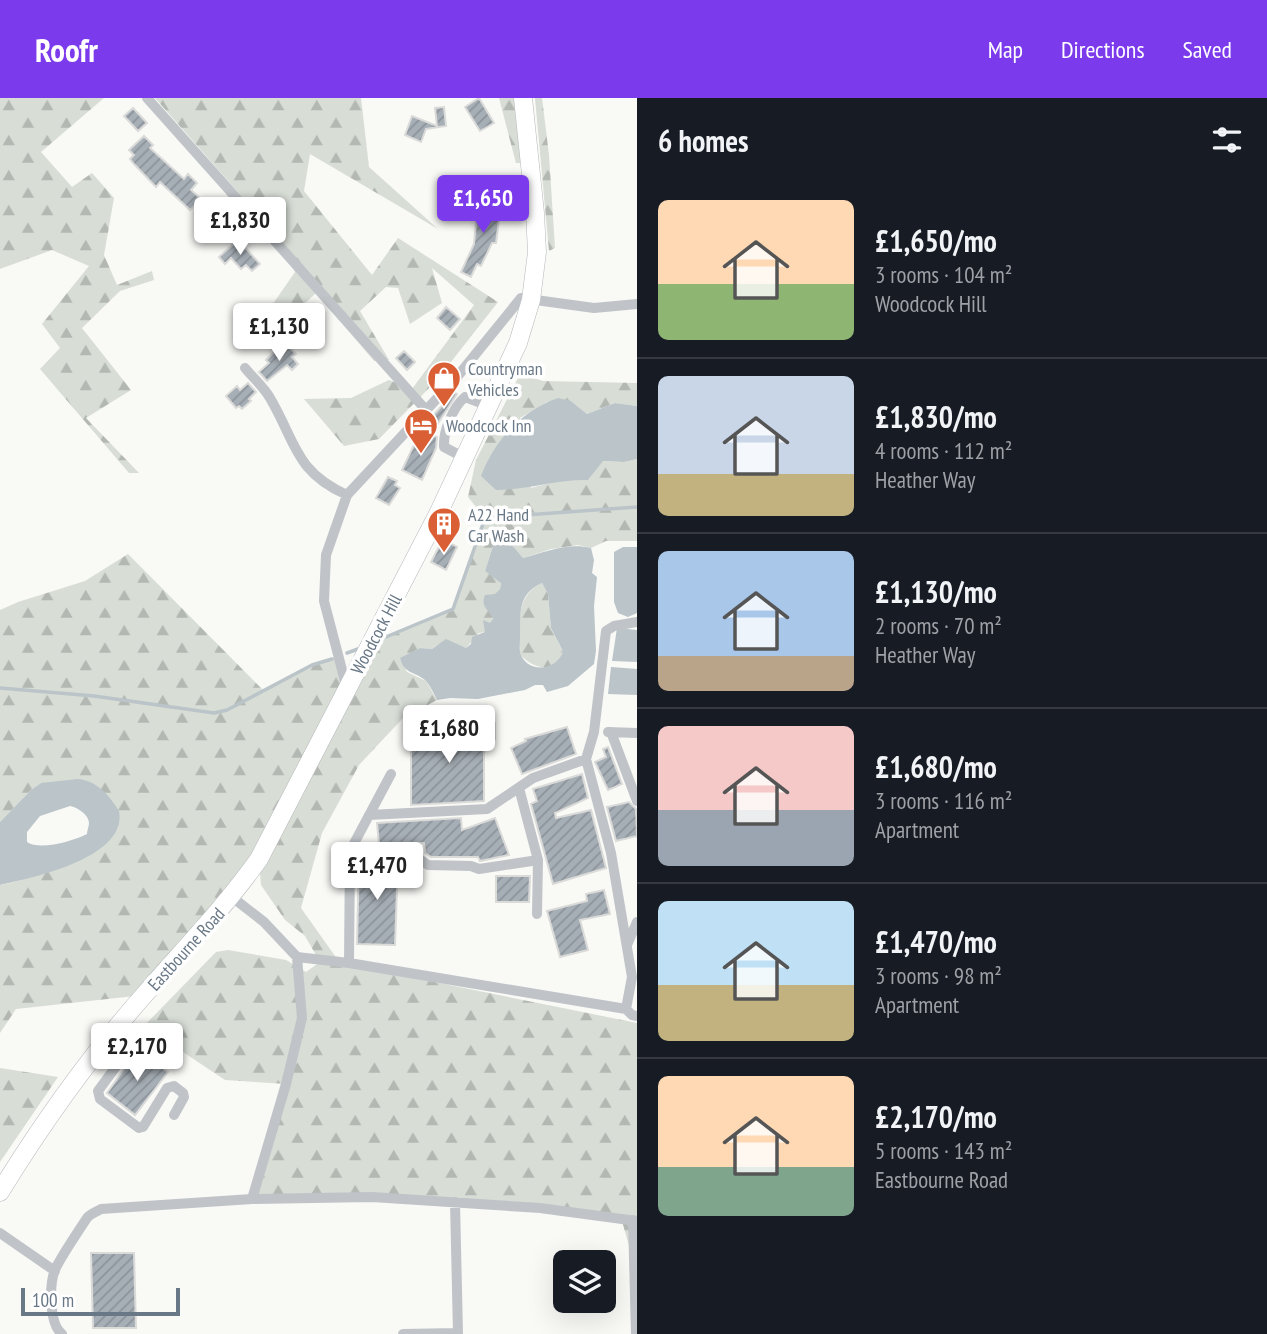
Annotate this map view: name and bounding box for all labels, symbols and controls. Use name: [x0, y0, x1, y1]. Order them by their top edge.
text: Roofr: [35, 28, 98, 71]
text: Map: [988, 34, 1023, 65]
text: Directions: [1061, 34, 1145, 65]
text: Saved: [1183, 34, 1232, 65]
text: 6 homes: [658, 121, 749, 160]
icon: filters: [1208, 121, 1246, 159]
pin: £1,650: [426, 176, 540, 235]
text: £1,650: [453, 183, 513, 212]
pin: £1,830: [183, 198, 297, 257]
text: £1,830: [210, 205, 270, 234]
text: £1,650/mo: [875, 221, 997, 260]
icon: home: [714, 228, 798, 312]
text: 3 rooms · 104 m²: [875, 260, 1012, 289]
text: Woodcock Hill: [875, 289, 987, 318]
pin: £1,130: [222, 303, 336, 363]
text: £1,130: [249, 311, 309, 340]
place label: Countryman Vehicles: [467, 357, 543, 401]
shop icon: Countryman Vehicles: [425, 359, 463, 408]
text: £1,830/mo: [875, 397, 997, 436]
icon: home: [714, 404, 798, 488]
hotel icon: Woodcock Inn: [402, 406, 440, 455]
place label: Woodcock Inn: [446, 414, 531, 437]
text: 4 rooms · 112 m²: [875, 436, 1012, 465]
text: Heather Way: [875, 465, 975, 494]
place label: A22 Hand Car Wash: [468, 503, 529, 547]
building icon: A22 Hand Car Wash: [425, 505, 463, 554]
text: £1,130/mo: [875, 572, 997, 611]
icon: home: [714, 579, 798, 663]
street label: Woodcock Hill: [345, 589, 407, 678]
text: 2 rooms · 70 m²: [875, 611, 1002, 640]
text: Heather Way: [875, 640, 975, 669]
pin: £1,680: [392, 706, 506, 765]
text: £1,680: [419, 713, 479, 742]
text: £1,680/mo: [875, 747, 997, 786]
icon: home: [714, 754, 798, 838]
text: 3 rooms · 116 m²: [875, 786, 1012, 815]
text: Apartment: [875, 815, 959, 844]
pin: £1,470: [320, 842, 434, 902]
text: £1,470: [347, 850, 407, 879]
street label: Eastbourne Road: [143, 903, 229, 995]
text: £1,470/mo: [875, 922, 997, 961]
icon: home: [714, 929, 798, 1013]
text: 3 rooms · 98 m²: [875, 961, 1002, 990]
text: Apartment: [875, 990, 959, 1019]
pin: £2,170: [80, 1024, 194, 1083]
text: £2,170: [107, 1031, 167, 1060]
text: £2,170/mo: [875, 1097, 997, 1136]
icon: home: [714, 1104, 798, 1188]
text: 5 rooms · 143 m²: [875, 1136, 1012, 1165]
text: Eastbourne Road: [875, 1165, 1008, 1194]
map controls: [553, 1250, 616, 1313]
button: layers: [553, 1250, 616, 1313]
scale bar: [21, 1285, 180, 1317]
text: 100 m: [32, 1288, 74, 1312]

